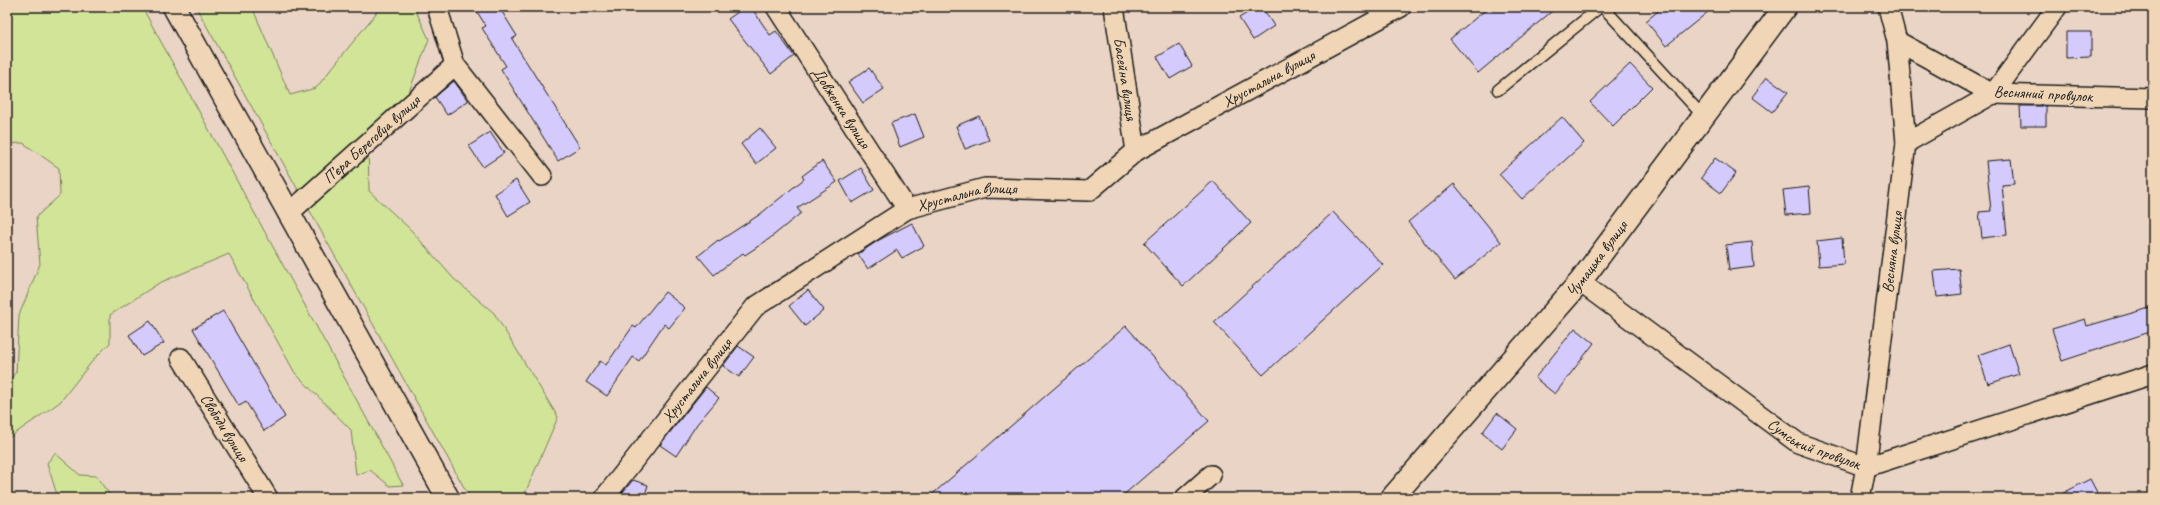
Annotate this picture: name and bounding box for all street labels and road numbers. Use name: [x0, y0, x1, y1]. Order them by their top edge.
street label: Басейна вулиця: [1109, 36, 1141, 123]
street label: Хрустальна вулиця: [1219, 45, 1320, 112]
street label: Довженка вулиця: [808, 63, 876, 153]
street label: Весняний провулок: [1993, 81, 2094, 107]
street label: П’єра Береговуа вулиця: [319, 90, 425, 188]
street label: Хрустальна вулиця: [915, 178, 1018, 216]
street label: Весняна вулиця: [1878, 209, 1908, 294]
street label: Чумацька вулиця: [1562, 216, 1633, 301]
street label: Хрустальна вулиця: [658, 333, 737, 426]
street label: Свободи вулиця: [196, 390, 254, 467]
street label: Сумський провулок: [1763, 414, 1864, 475]

